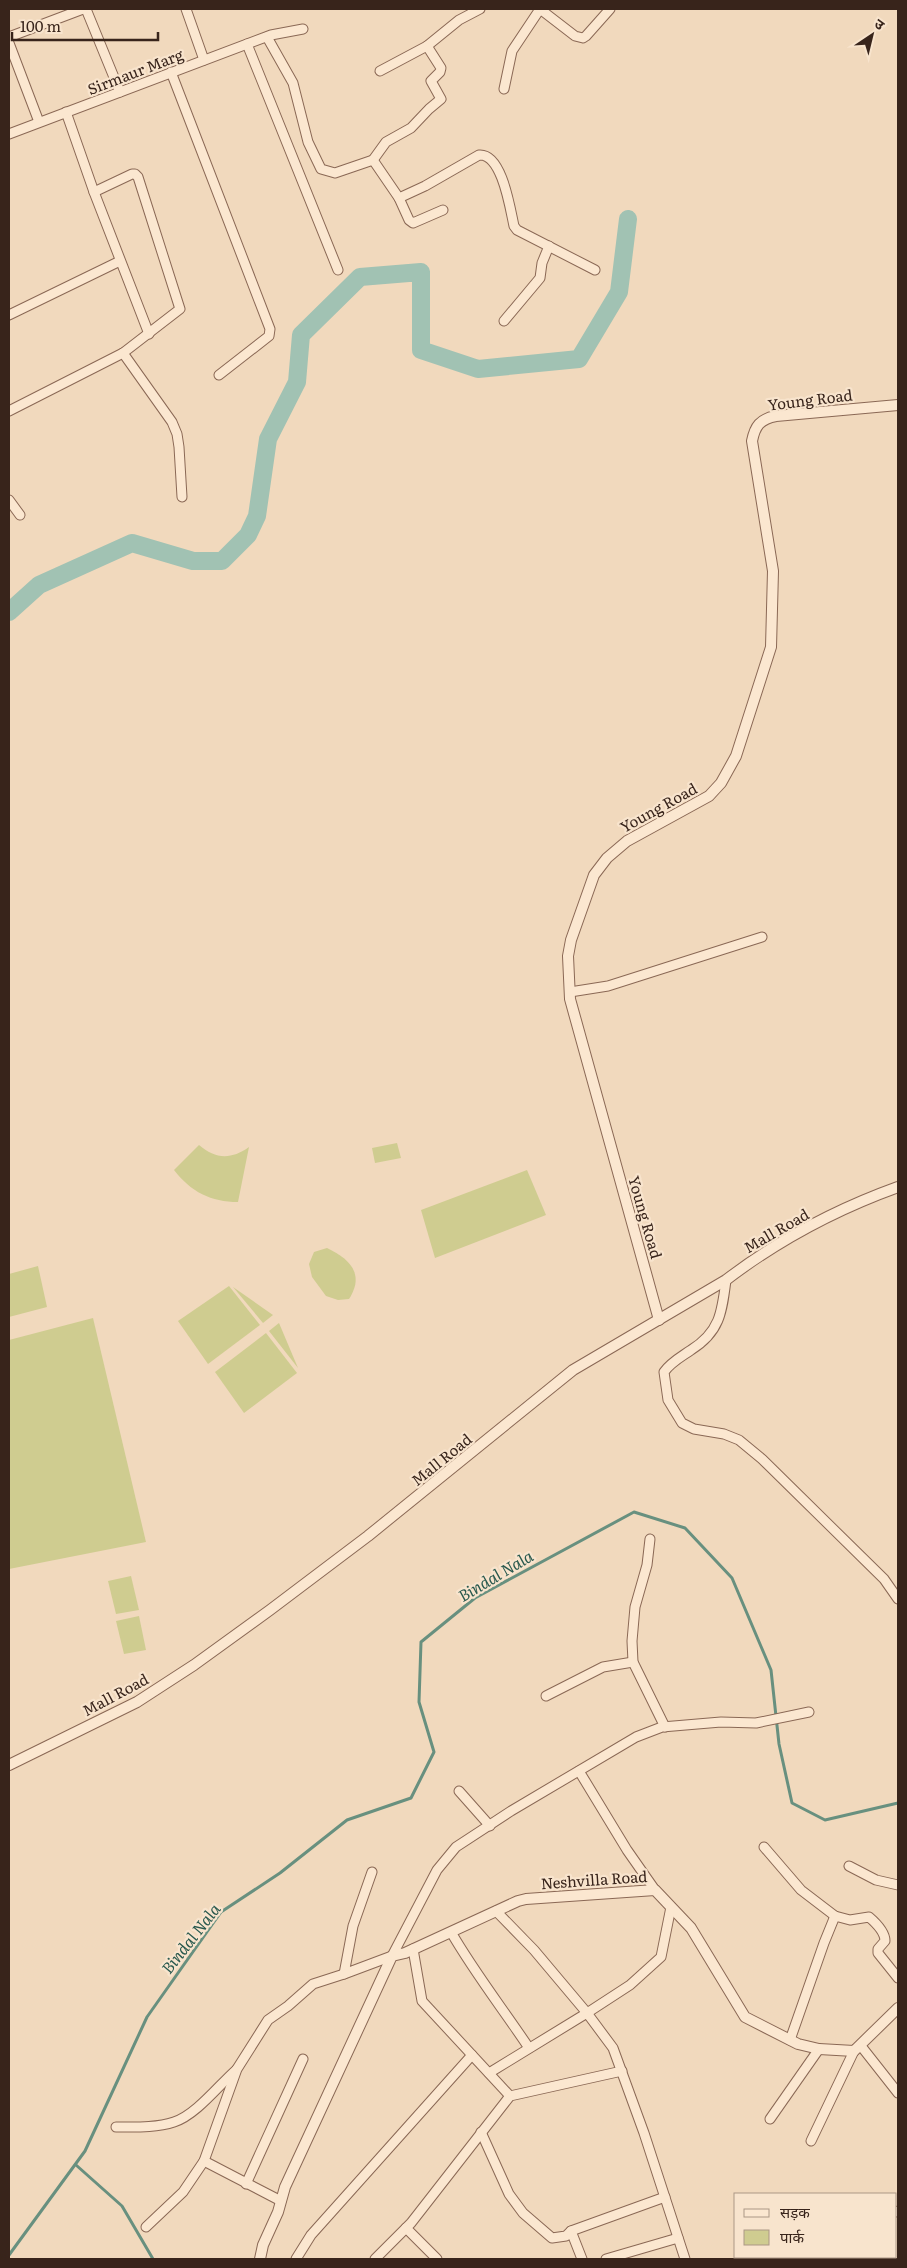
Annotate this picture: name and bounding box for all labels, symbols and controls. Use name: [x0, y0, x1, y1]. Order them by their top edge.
scale bar: [12, 10, 159, 42]
north arrow: [847, 10, 897, 60]
text: उ: [871, 13, 890, 35]
text: 100 m: [20, 14, 61, 37]
street label: Sirmaur Marg: [84, 42, 187, 100]
street label: Young Road: [766, 382, 854, 416]
street label: Young Road: [615, 776, 701, 838]
street label: Young Road: [623, 1173, 669, 1261]
street label: Mall Road: [739, 1202, 813, 1258]
street label: Mall Road: [406, 1427, 476, 1491]
water label: Bindal Nala: [453, 1543, 538, 1607]
street label: Mall Road: [78, 1667, 152, 1721]
street label: Neshvilla Road: [540, 1864, 648, 1894]
water label: Bindal Nala: [155, 1897, 226, 1978]
legend: [734, 2193, 897, 2258]
text: सड़क: [780, 2200, 810, 2223]
text: पार्क: [780, 2225, 804, 2248]

